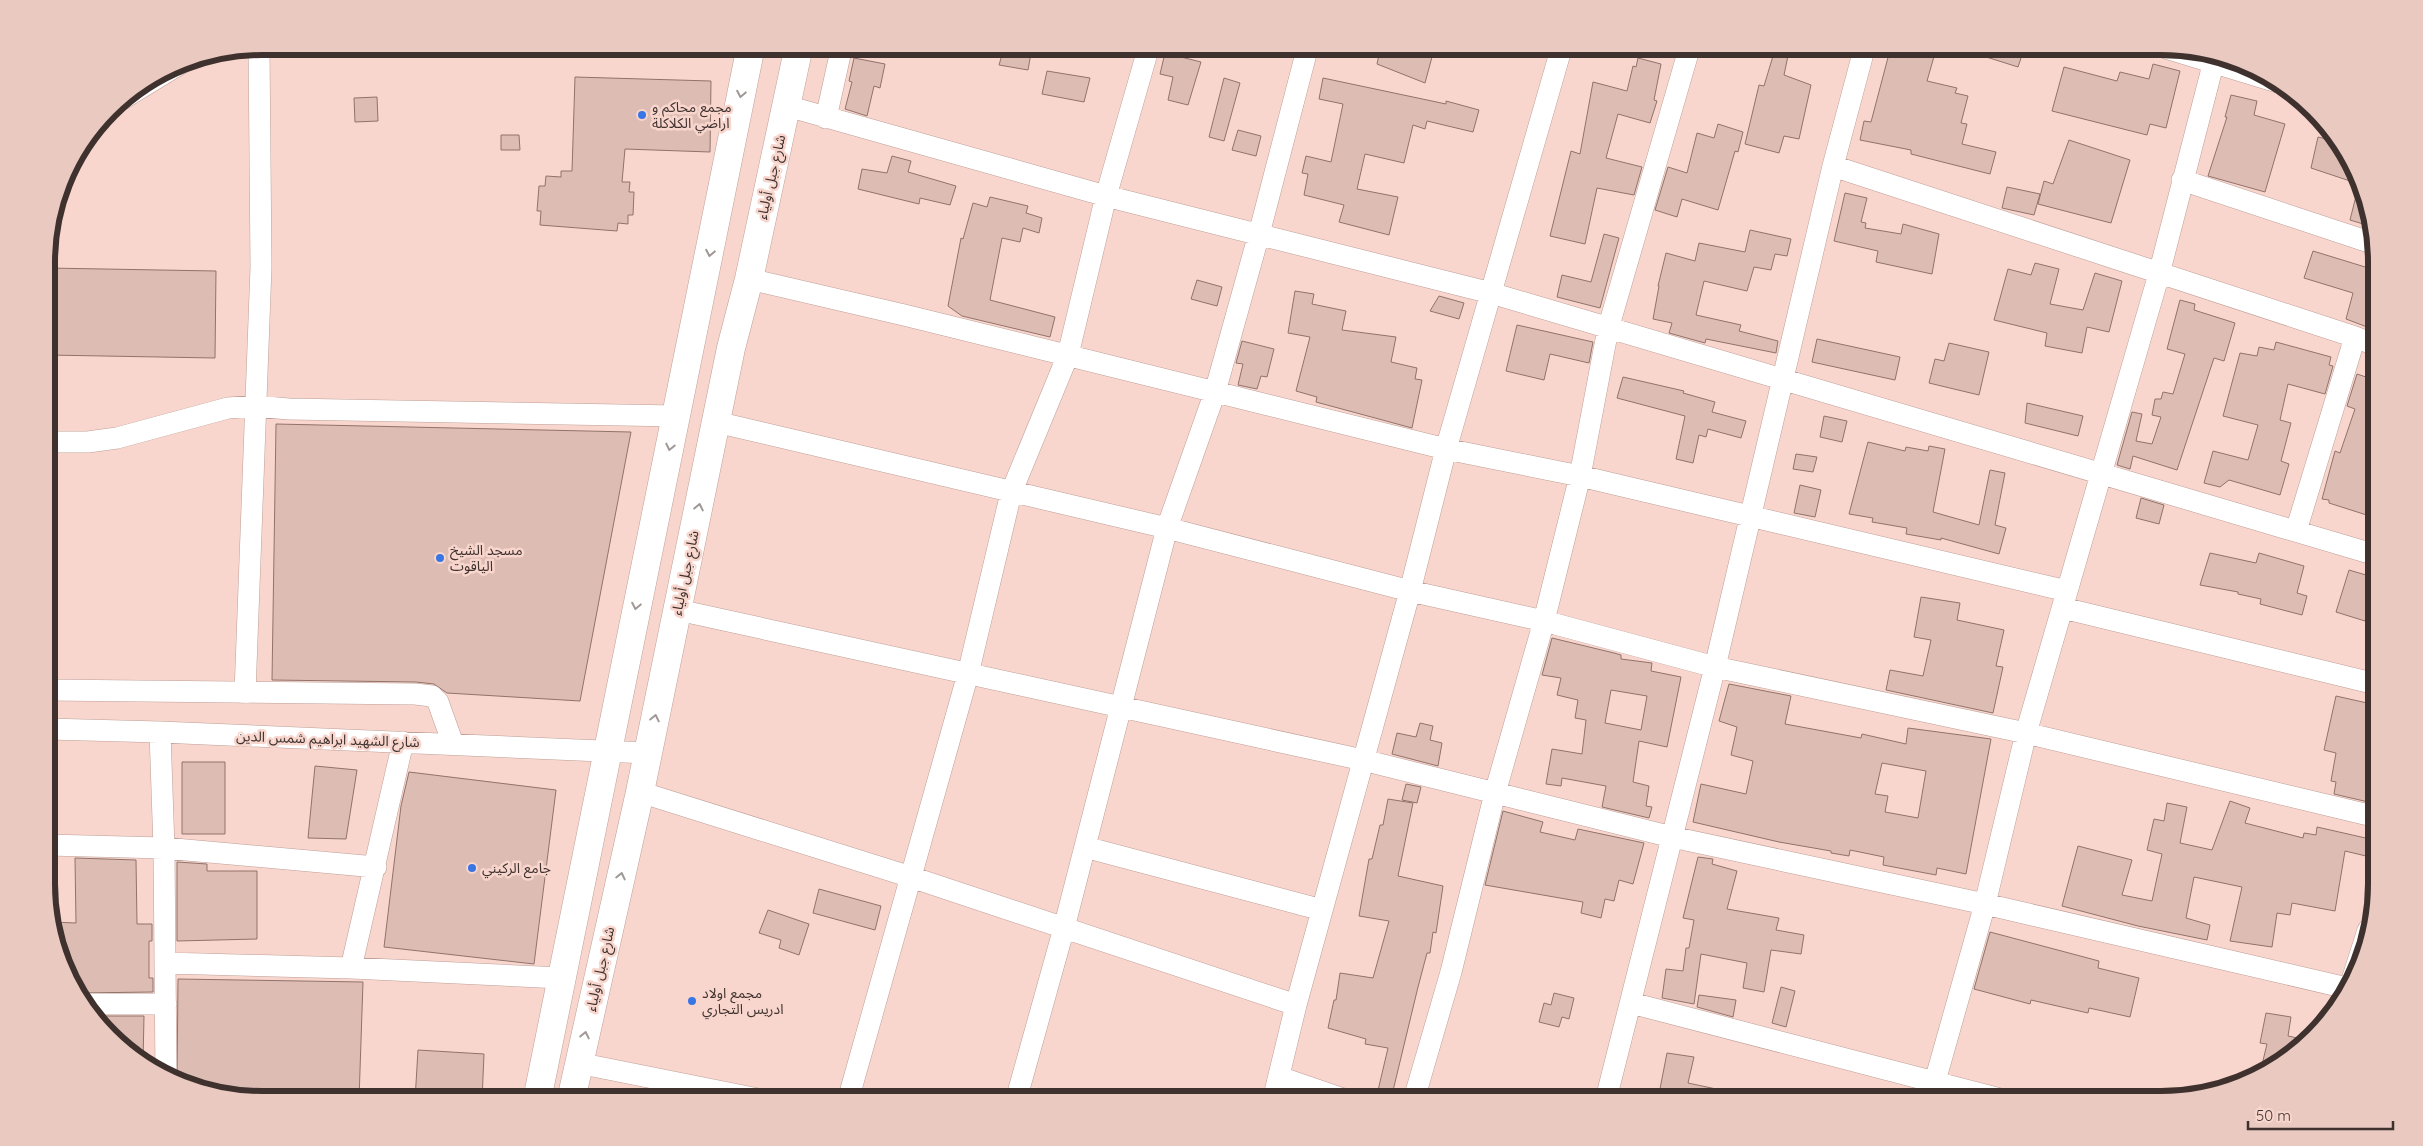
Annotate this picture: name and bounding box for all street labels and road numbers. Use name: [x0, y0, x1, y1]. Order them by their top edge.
street label: شارع جبل أولياء: [753, 133, 791, 222]
street label: شارع جبل أولياء: [667, 529, 705, 618]
street label: شارع الشهيد ابراهيم شمس الدين: [236, 727, 420, 753]
street label: شارع جبل أولياء: [582, 925, 620, 1014]

